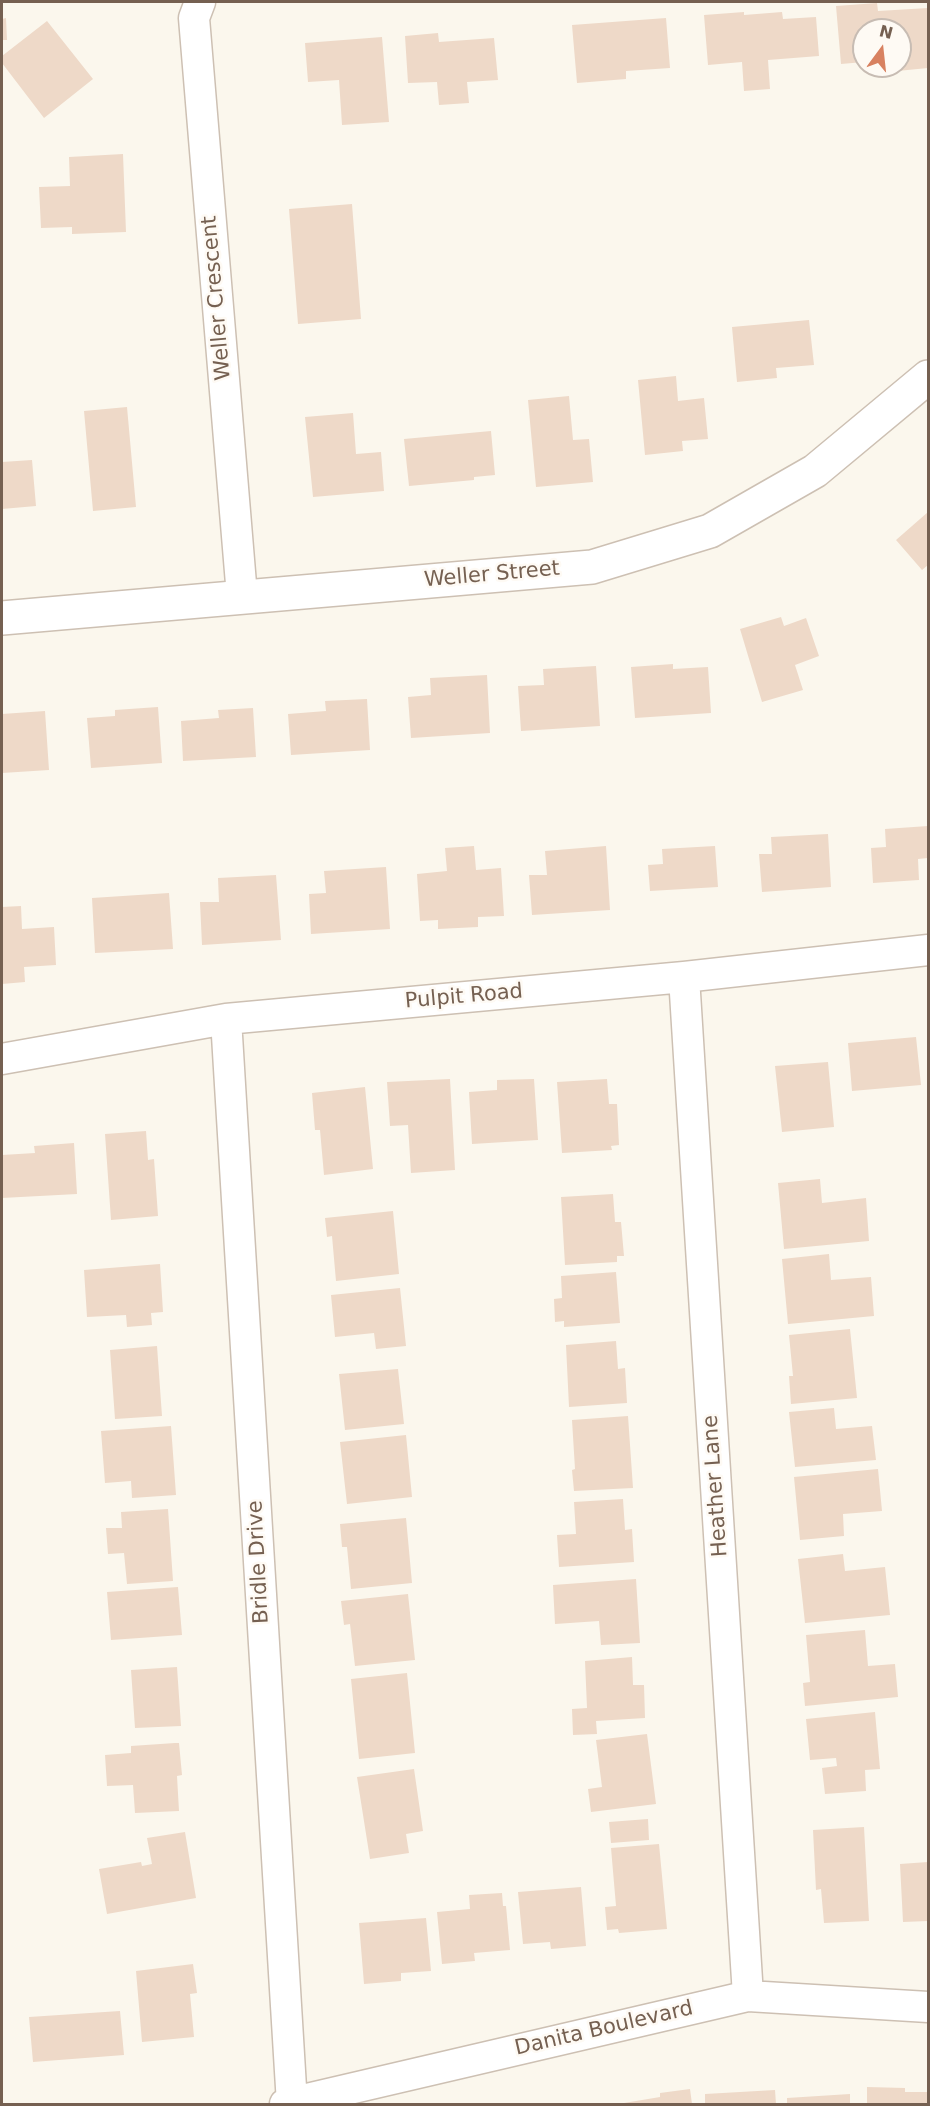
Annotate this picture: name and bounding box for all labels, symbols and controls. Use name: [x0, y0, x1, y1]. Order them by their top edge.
north arrow: [852, 18, 912, 78]
text: N: [877, 21, 895, 43]
street label: Weller Crescent: [197, 215, 237, 381]
street label: Weller Street: [423, 557, 561, 593]
street label: Pulpit Road: [404, 979, 524, 1015]
street label: Heather Lane: [698, 1414, 734, 1558]
street label: Bridle Drive: [243, 1500, 275, 1624]
street label: Danita Boulevard: [512, 1996, 696, 2062]

